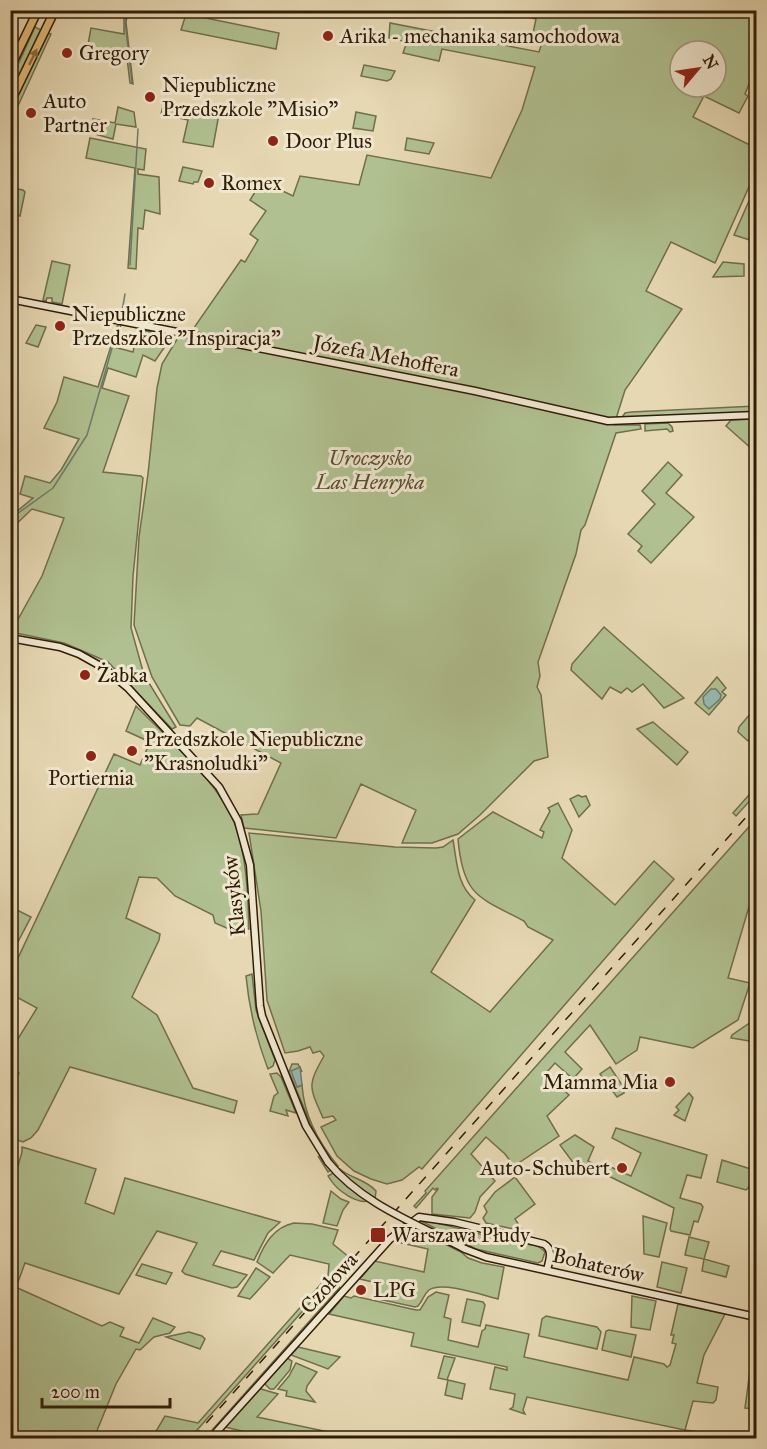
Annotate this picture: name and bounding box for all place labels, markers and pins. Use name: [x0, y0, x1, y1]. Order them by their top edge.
place label: Arika - mechanika samochodowa: [339, 23, 620, 49]
marker: Arika - mechanika samochodowa: [321, 29, 335, 43]
place label: Gregory: [79, 40, 150, 66]
marker: Gregory: [60, 46, 74, 60]
place label: Niepubliczne Przedszkole "Misio": [162, 72, 338, 122]
place label: Auto Partner: [42, 88, 107, 138]
marker: Niepubliczne Przedszkole "Misio": [143, 90, 157, 104]
marker: Auto Partner: [24, 106, 38, 120]
place label: Door Plus: [285, 128, 372, 154]
marker: Door Plus: [266, 134, 280, 148]
place label: Romex: [221, 170, 283, 196]
marker: Romex: [202, 176, 216, 190]
place label: Niepubliczne Przedszkole "Inspiracja": [72, 301, 281, 351]
marker: Niepubliczne Przedszkole "Inspiracja": [53, 319, 67, 333]
place label: Żabka: [97, 662, 148, 688]
marker: Żabka: [78, 668, 92, 682]
place label: Przedszkole Niepubliczne "Krasnoludki": [144, 726, 363, 776]
marker: Przedszkole Niepubliczne "Krasnoludki": [125, 744, 139, 758]
marker: Portiernia: [84, 749, 98, 763]
place label: Portiernia: [48, 765, 134, 791]
place label: Mamma Mia: [543, 1069, 658, 1095]
marker: Mamma Mia: [663, 1075, 677, 1089]
place label: Auto-Schubert: [479, 1155, 611, 1181]
marker: Auto-Schubert: [615, 1161, 629, 1175]
place label: Warszawa Płudy: [392, 1222, 531, 1248]
marker: Warszawa Płudy: [369, 1226, 387, 1244]
place label: LPG: [373, 1277, 416, 1303]
marker: LPG: [354, 1283, 368, 1297]

